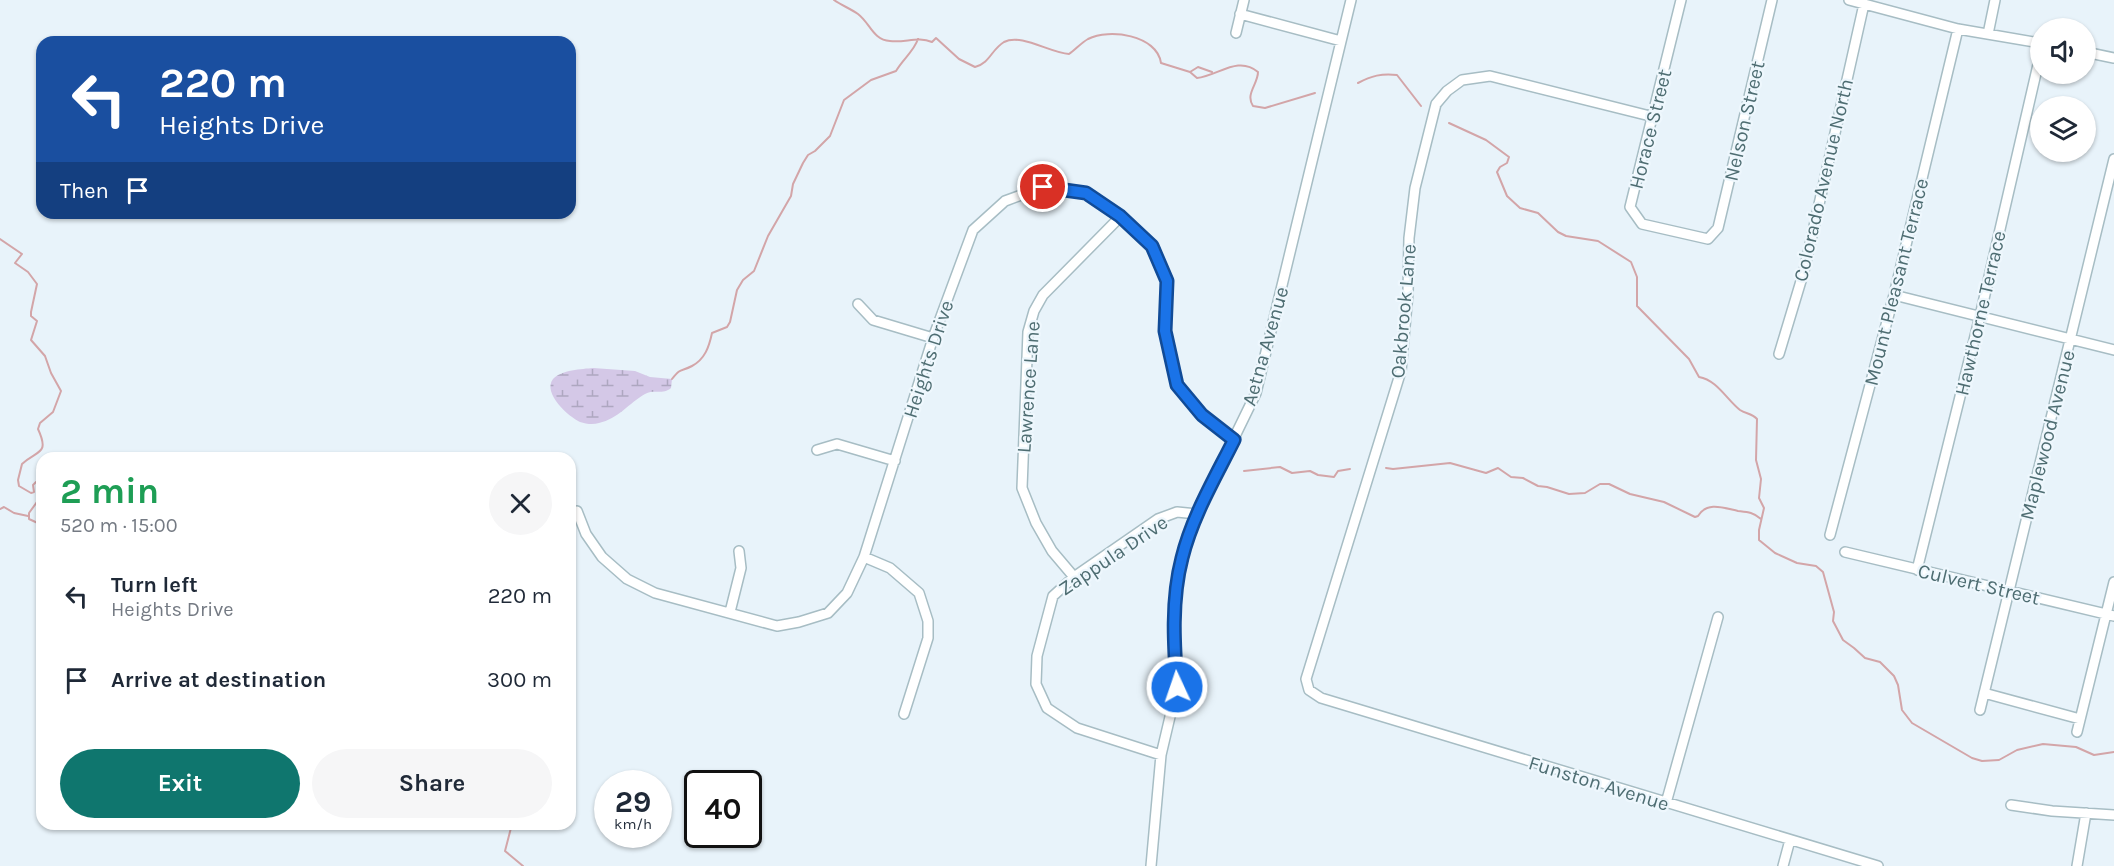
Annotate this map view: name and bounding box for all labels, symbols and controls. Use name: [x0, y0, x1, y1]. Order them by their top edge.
map controls: [2030, 18, 2096, 162]
button: sound: [2030, 18, 2096, 84]
text: 220 m: [159, 58, 287, 108]
street label: Nelson Street: [1719, 58, 1770, 183]
icon: left: [60, 60, 138, 138]
street label: Horace Street: [1624, 66, 1677, 191]
street label: Colorado Avenue North: [1789, 76, 1858, 284]
button: layers: [2030, 96, 2096, 162]
text: Heights Drive: [159, 109, 324, 141]
pin: [1017, 161, 1068, 212]
icon: arrive: [1026, 170, 1059, 203]
icon: arrive: [121, 174, 154, 207]
street label: Mount Pleasant Terrace: [1860, 176, 1933, 388]
text: Then: [60, 178, 109, 204]
street label: Hawthorne Terrace: [1950, 228, 2011, 398]
street label: Oakbrook Lane: [1386, 243, 1421, 379]
street label: Aetna Avenue: [1237, 284, 1293, 408]
street label: Heights Drive: [899, 297, 958, 421]
street label: Lawrence Lane: [1012, 320, 1045, 454]
street label: Maplewood Avenue: [2015, 348, 2080, 522]
text: 2 min: [60, 470, 159, 512]
button: close: [489, 472, 552, 535]
street label: Zappula Drive: [1054, 511, 1172, 600]
text: 520 m · 15:00: [60, 514, 178, 537]
street label: Culvert Street: [1916, 559, 2043, 610]
text: Turn left: [111, 572, 198, 598]
icon: left: [60, 580, 93, 613]
text: 220 m: [488, 583, 552, 609]
text: Heights Drive: [111, 598, 233, 621]
position arrow: [1145, 655, 1209, 719]
icon: arrive: [60, 664, 93, 697]
text: Arrive at destination: [111, 667, 326, 693]
text: 300 m: [487, 667, 552, 693]
button: Exit: [60, 749, 300, 818]
button: Share: [312, 749, 552, 818]
street label: Funston Avenue: [1526, 751, 1672, 816]
speed limit sign: 40: [684, 770, 762, 848]
text: 29: [615, 784, 651, 820]
text: km/h: [614, 815, 652, 833]

